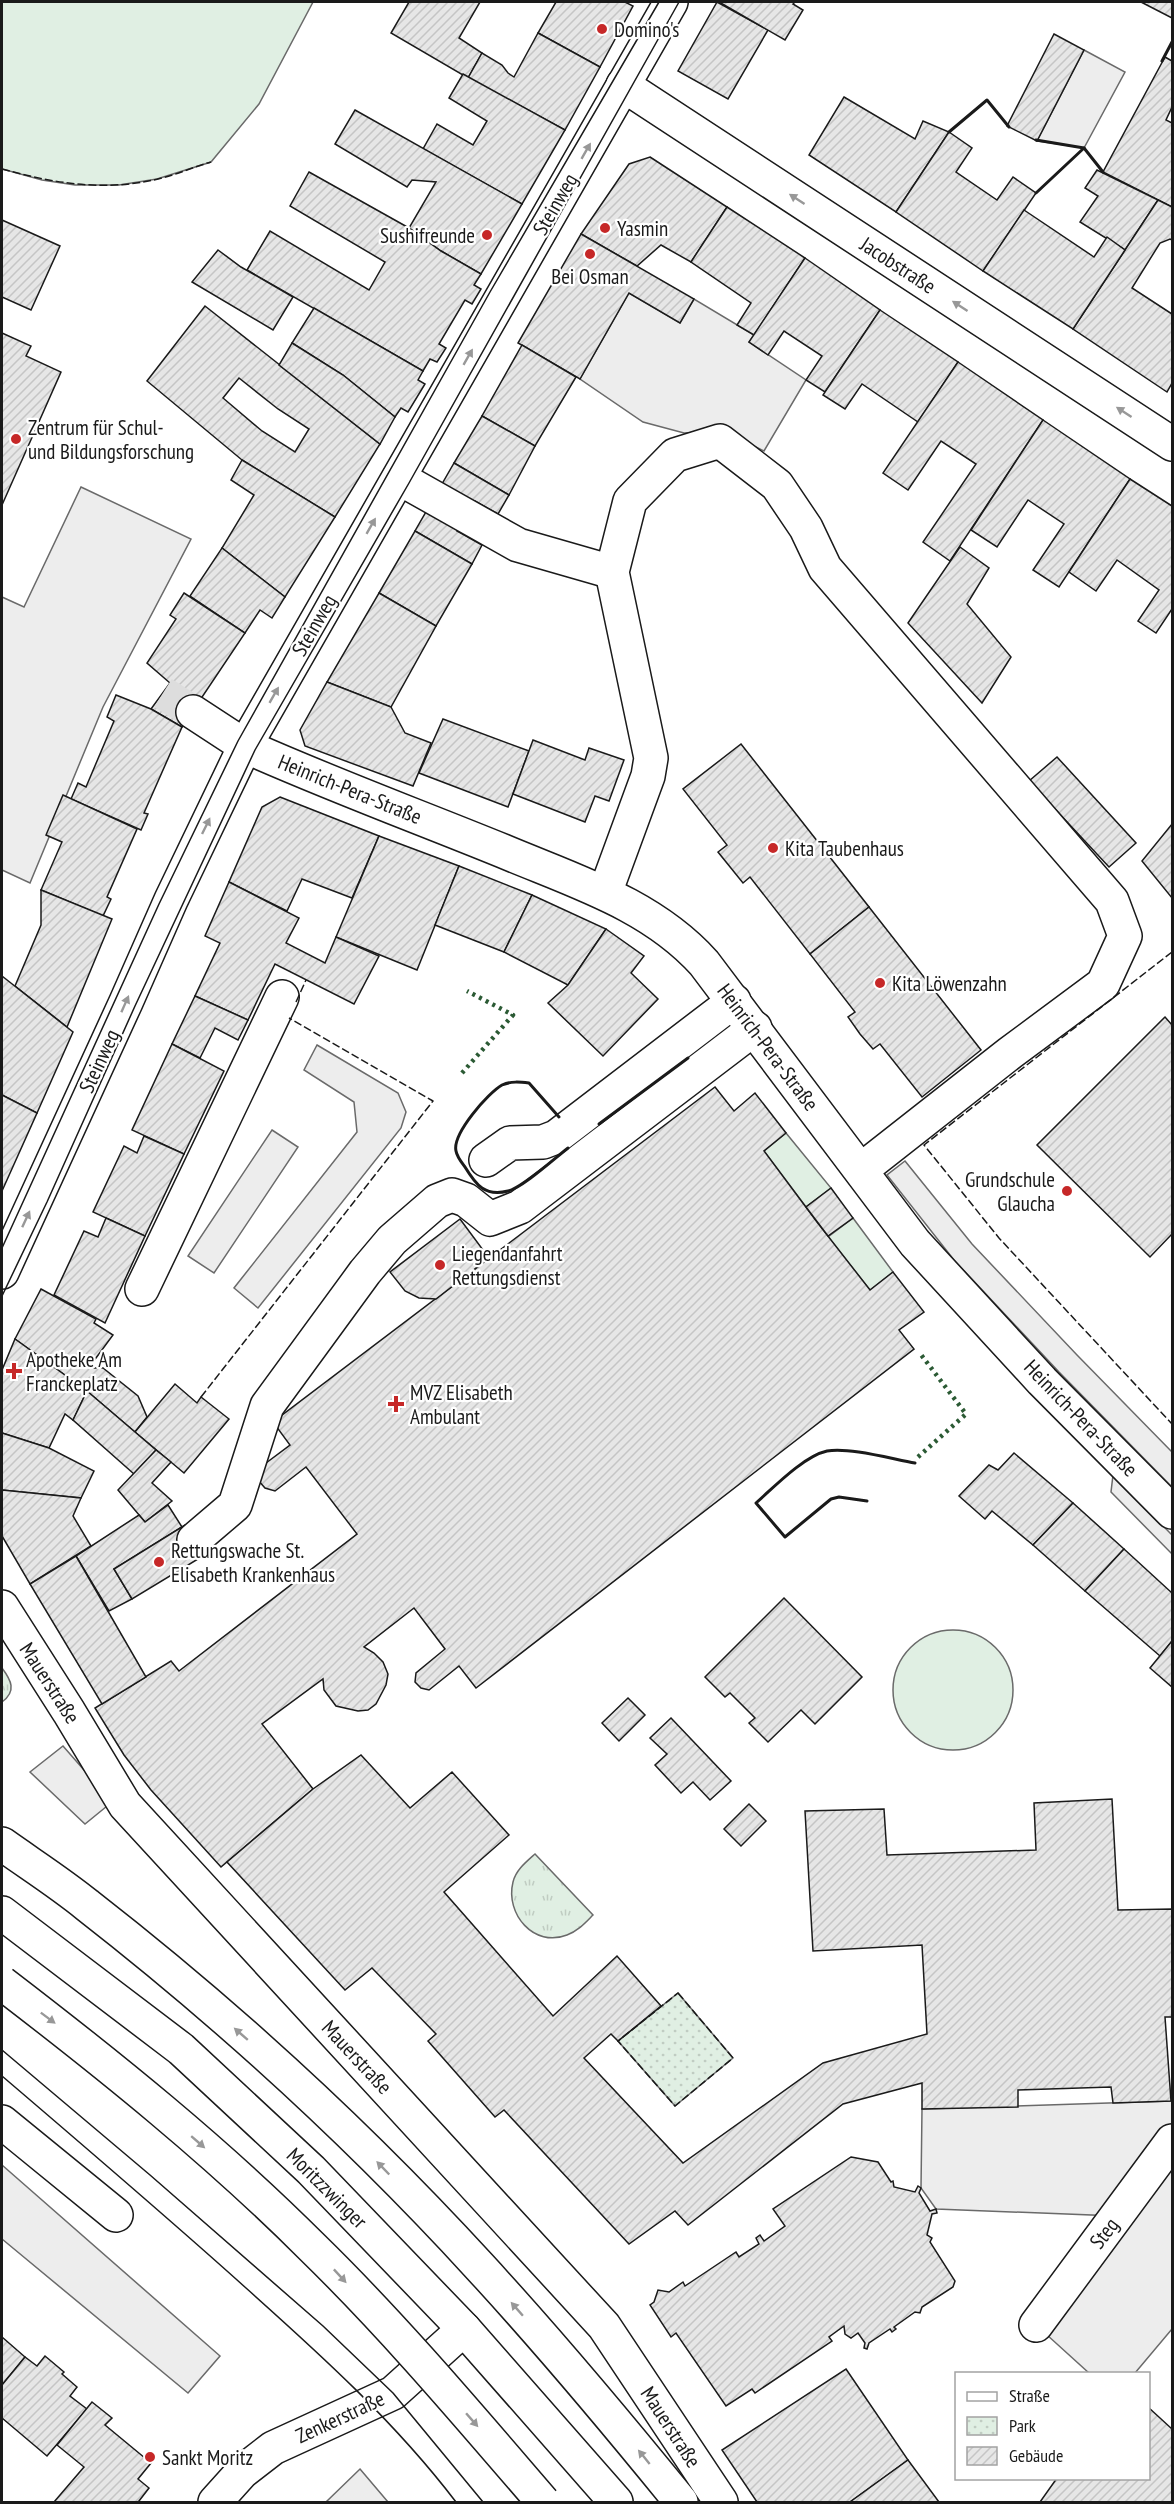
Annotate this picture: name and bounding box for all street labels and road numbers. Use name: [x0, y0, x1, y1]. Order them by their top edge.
street label: Steinweg: [527, 168, 583, 240]
street label: Jacobstraße: [854, 230, 941, 299]
street label: Steinweg: [286, 589, 342, 661]
street label: Heinrich-Pera-Straße: [274, 748, 426, 830]
street label: Heinrich-Pera-Straße: [711, 978, 825, 1116]
street label: Steinweg: [73, 1025, 125, 1097]
street label: Heinrich-Pera-Straße: [1018, 1354, 1144, 1482]
street label: Mauerstraße: [14, 1637, 86, 1729]
street label: Mauerstraße: [316, 2014, 398, 2100]
street label: Moritzzwinger: [281, 2142, 373, 2234]
street label: Steg: [1084, 2212, 1124, 2254]
street label: Mauerstraße: [635, 2381, 707, 2473]
street label: Zenkerstraße: [291, 2385, 389, 2449]

